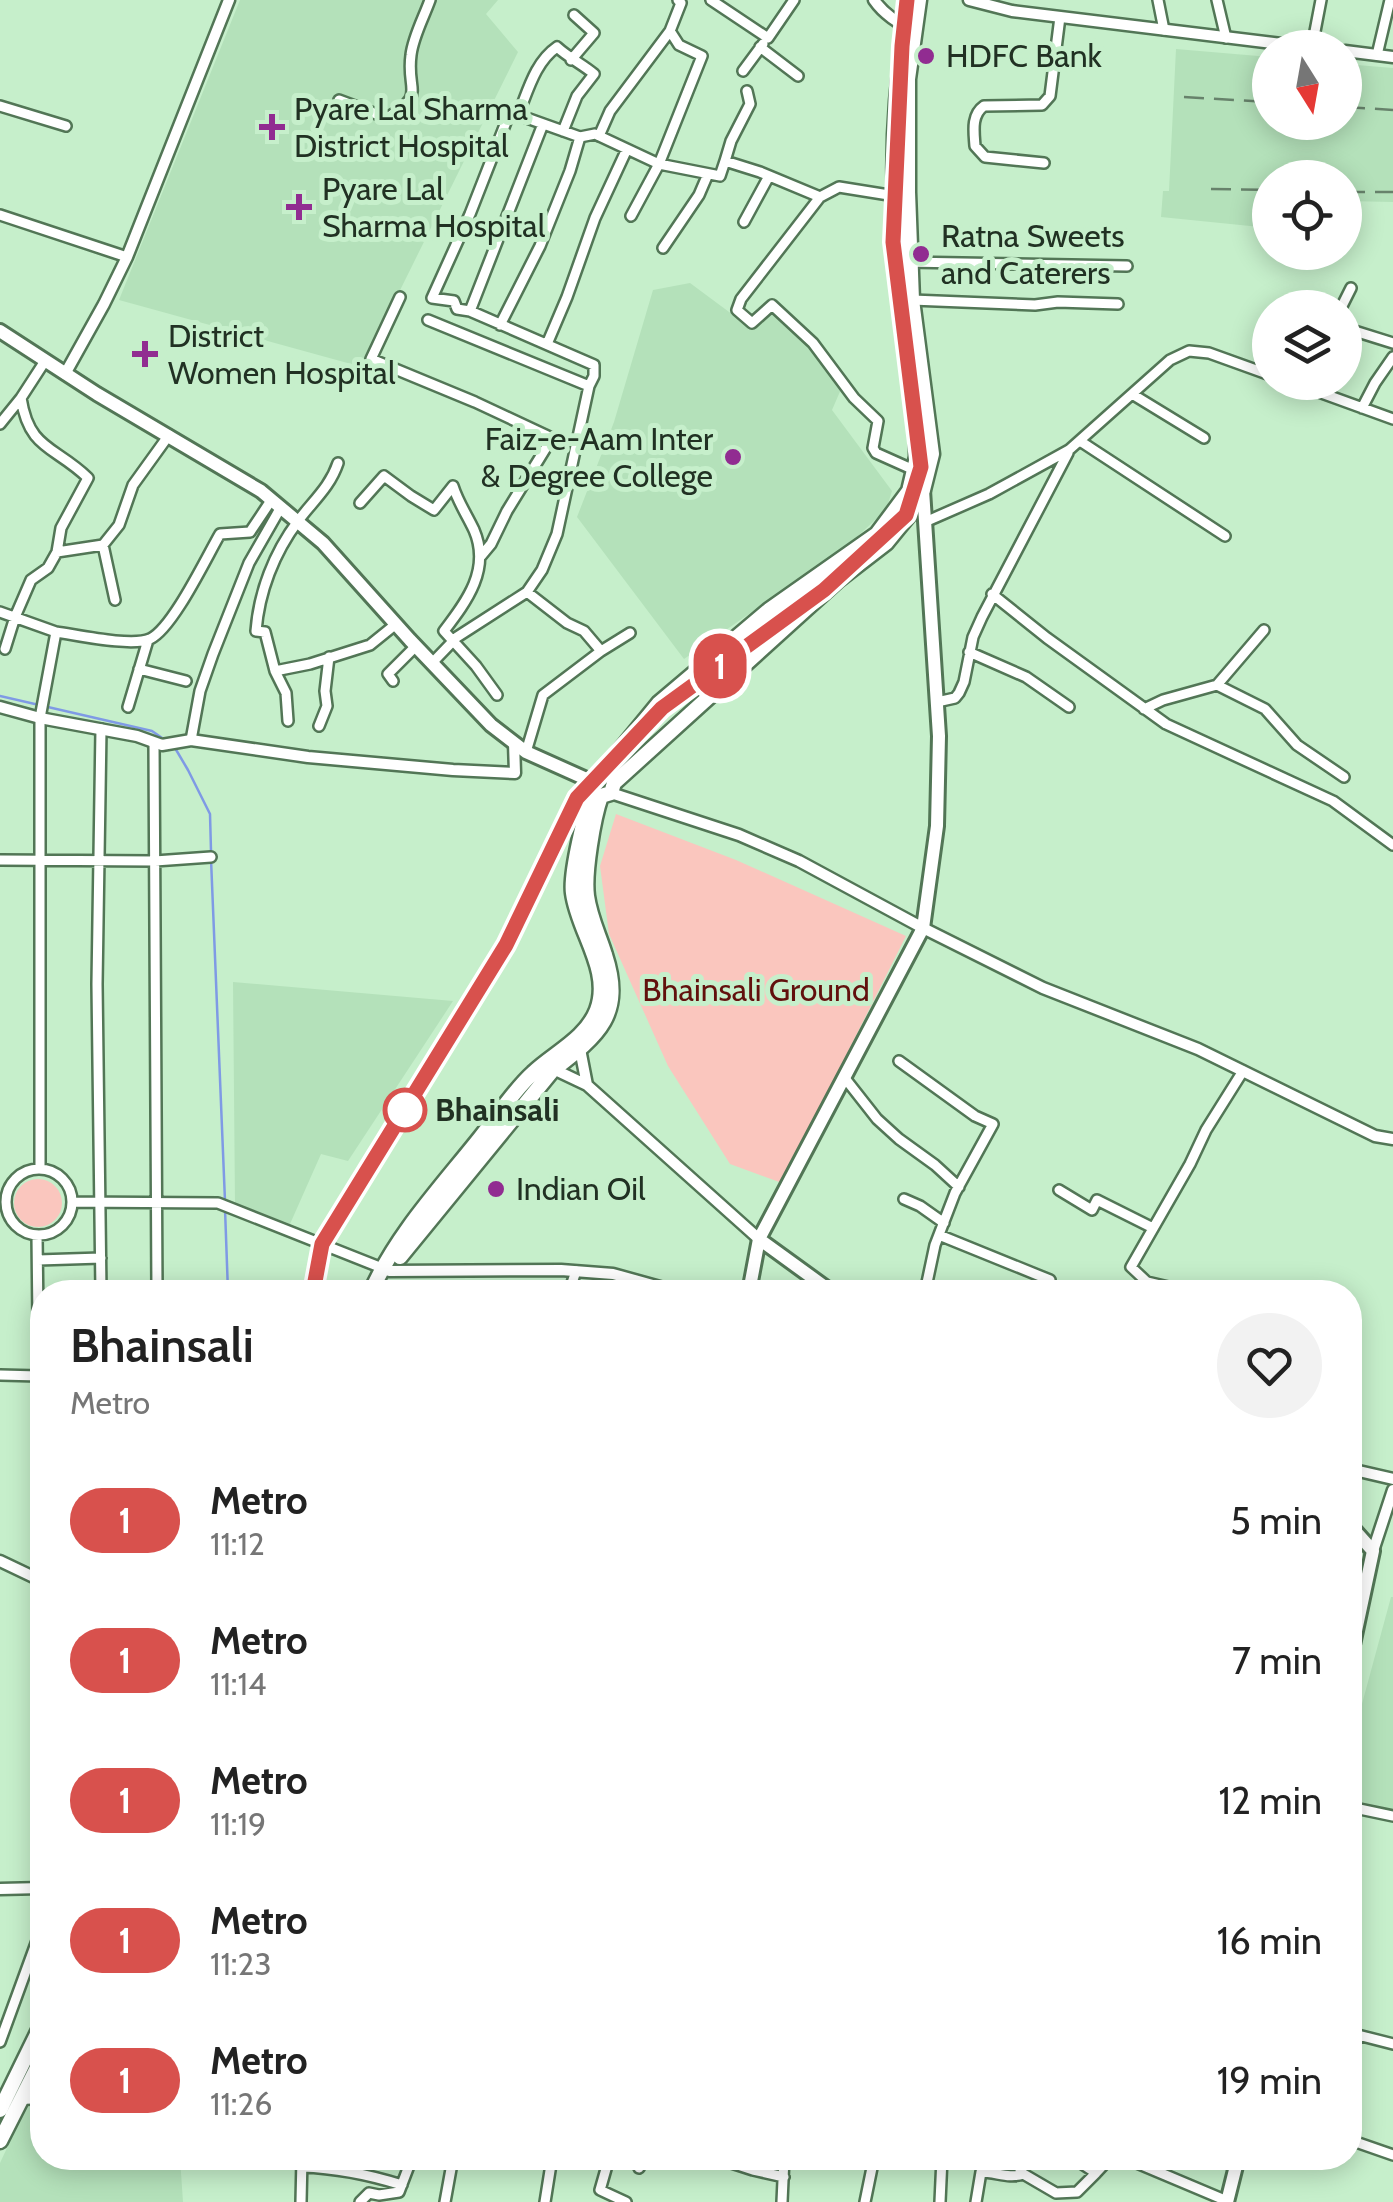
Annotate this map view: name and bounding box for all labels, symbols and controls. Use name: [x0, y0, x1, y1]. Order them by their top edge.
north arrow: [1252, 30, 1362, 140]
map controls: [1252, 30, 1362, 400]
place label: HDFC Bank: [946, 36, 1103, 75]
marker: HDFC Bank: [915, 45, 937, 67]
place label: Pyare Lal Sharma District Hospital: [294, 89, 528, 165]
marker: Pyare Lal Sharma District Hospital: [259, 114, 285, 140]
button: locate: [1252, 160, 1362, 270]
place label: Pyare Lal Sharma Hospital: [322, 169, 546, 245]
marker: Pyare Lal Sharma Hospital: [286, 194, 312, 220]
place label: Ratna Sweets and Caterers: [941, 216, 1125, 292]
marker: Ratna Sweets and Caterers: [910, 243, 932, 265]
button: layers: [1252, 290, 1362, 400]
place label: District Women Hospital: [168, 316, 396, 392]
marker: District Women Hospital: [132, 341, 158, 367]
place label: Faiz-e-Aam Inter & Degree College: [481, 419, 714, 495]
marker: Faiz-e-Aam Inter & Degree College: [722, 446, 744, 468]
line badge: 1: [688, 634, 752, 698]
text: 1: [714, 645, 726, 688]
park label: Bhainsali Ground: [642, 970, 870, 1009]
marker: Bhainsali: [384, 1089, 426, 1131]
place label: Bhainsali: [435, 1090, 559, 1129]
place label: Indian Oil: [516, 1169, 646, 1208]
marker: Indian Oil: [485, 1178, 507, 1200]
button: heart: [1217, 1313, 1322, 1418]
text: Bhainsali: [70, 1316, 254, 1374]
text: Metro: [70, 1383, 150, 1422]
text: Metro: [210, 1477, 308, 1524]
text: 5 min: [1230, 1497, 1322, 1544]
text: 1: [119, 1499, 131, 1542]
text: 11:12: [210, 1524, 265, 1563]
text: Metro: [210, 1617, 308, 1664]
text: 7 min: [1232, 1637, 1322, 1684]
text: 1: [119, 1639, 131, 1682]
text: 11:14: [210, 1664, 266, 1703]
text: Metro: [210, 1757, 308, 1804]
text: 12 min: [1219, 1777, 1322, 1824]
text: 1: [119, 1779, 131, 1822]
text: 11:19: [210, 1804, 266, 1843]
text: Metro: [210, 1897, 308, 1944]
text: 16 min: [1217, 1917, 1322, 1964]
text: 1: [119, 1919, 131, 1962]
text: 11:23: [210, 1944, 272, 1983]
text: Metro: [210, 2037, 308, 2084]
text: 19 min: [1217, 2057, 1322, 2104]
text: 1: [119, 2059, 131, 2102]
text: 11:26: [210, 2084, 272, 2123]

